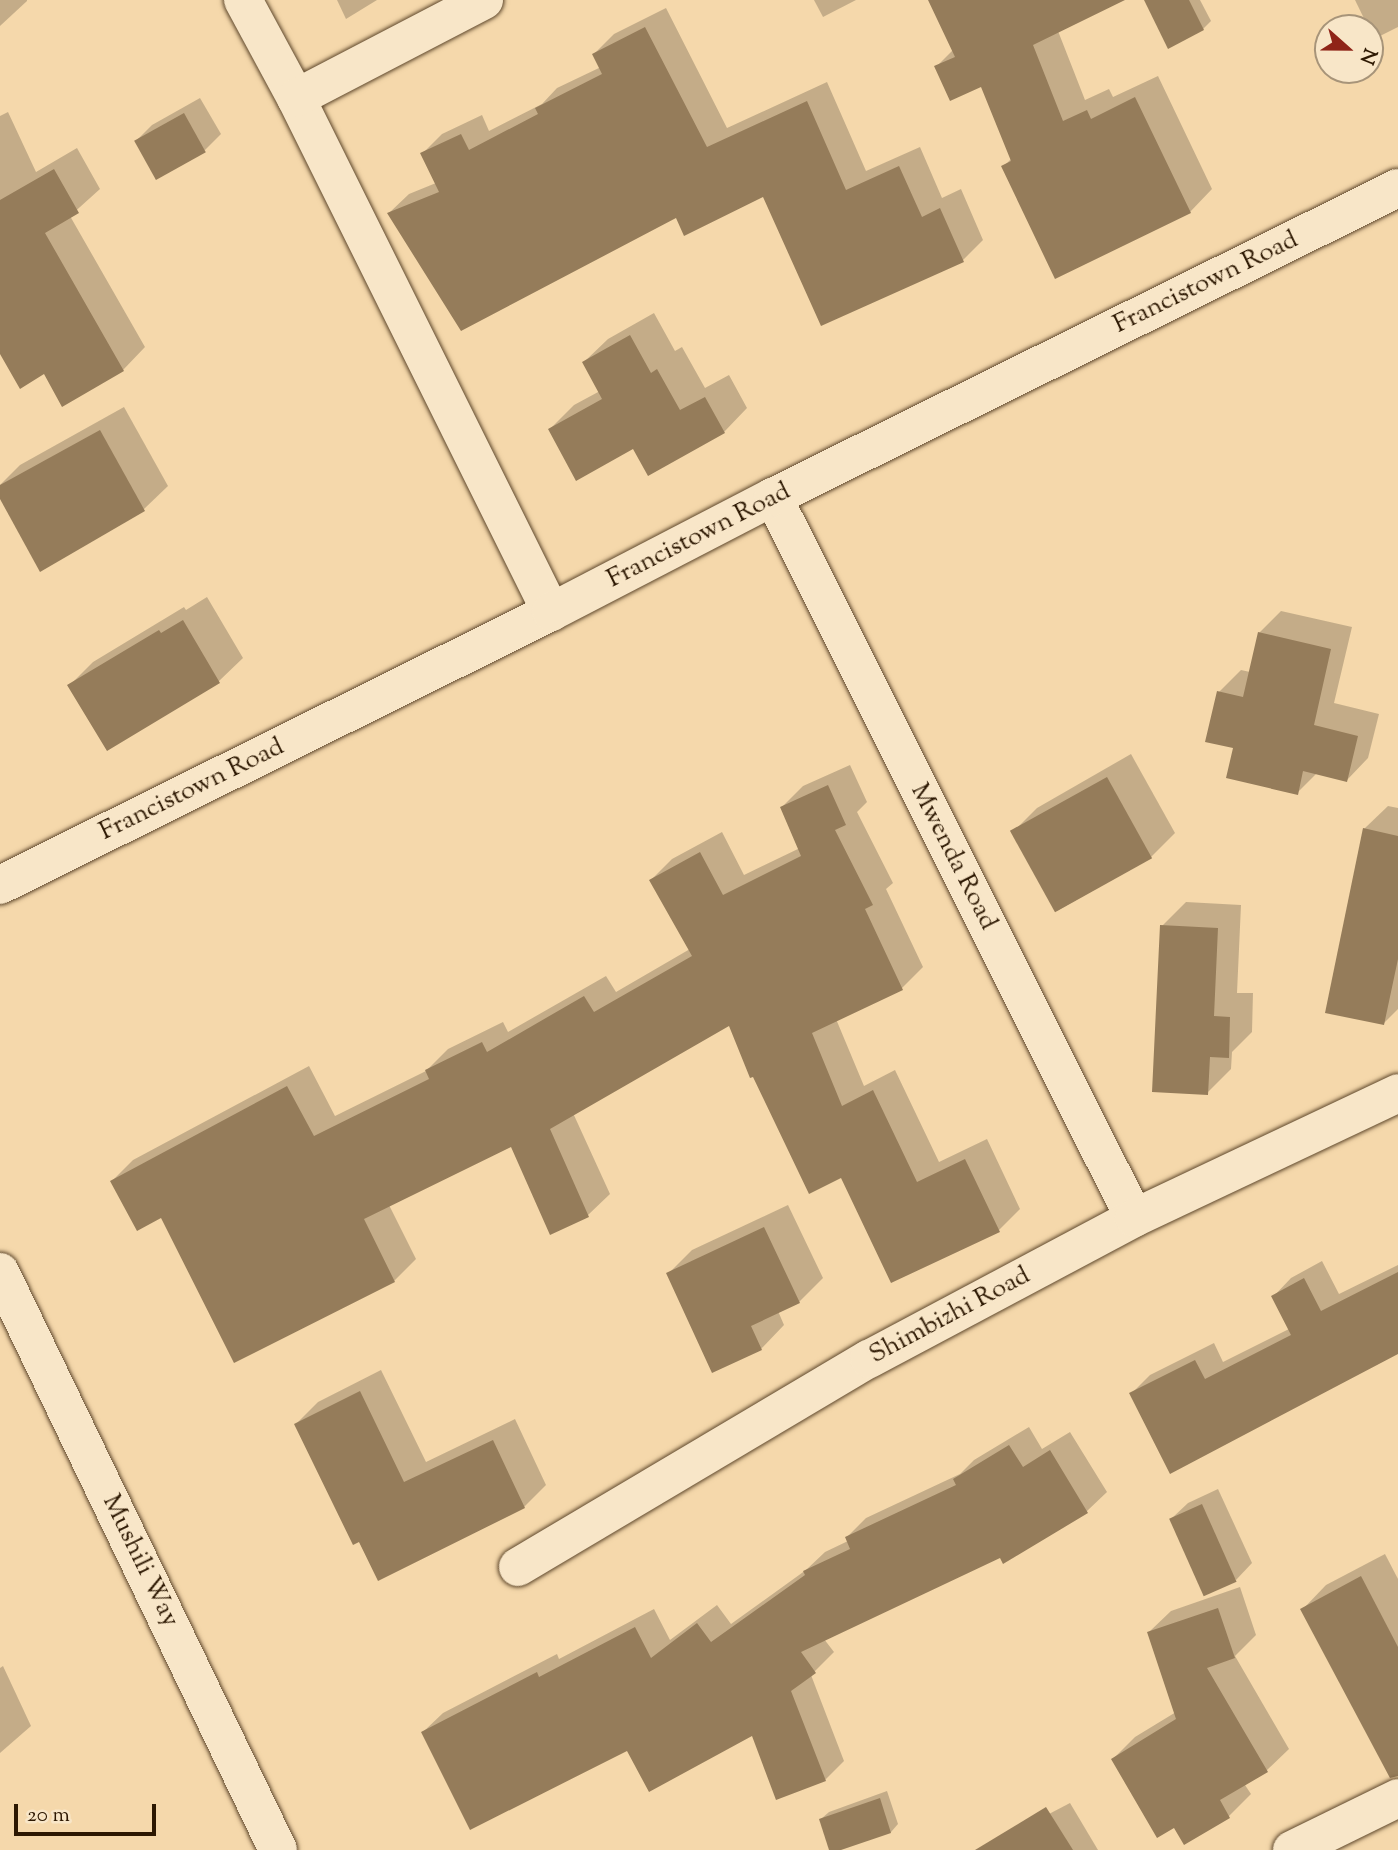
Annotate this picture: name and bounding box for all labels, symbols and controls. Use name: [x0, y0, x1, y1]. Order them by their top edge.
north arrow: [1314, 14, 1384, 84]
text: N: [1352, 44, 1383, 68]
street label: Francistown Road: [1109, 225, 1303, 341]
street label: Francistown Road: [602, 476, 796, 596]
street label: Francistown Road: [95, 732, 289, 848]
street label: Mwenda Road: [903, 779, 1003, 935]
street label: Shimbizhi Road: [864, 1261, 1036, 1371]
street label: Mushili Way: [95, 1490, 185, 1632]
scale bar: [18, 1790, 159, 1834]
text: 20 m: [27, 1801, 70, 1831]

